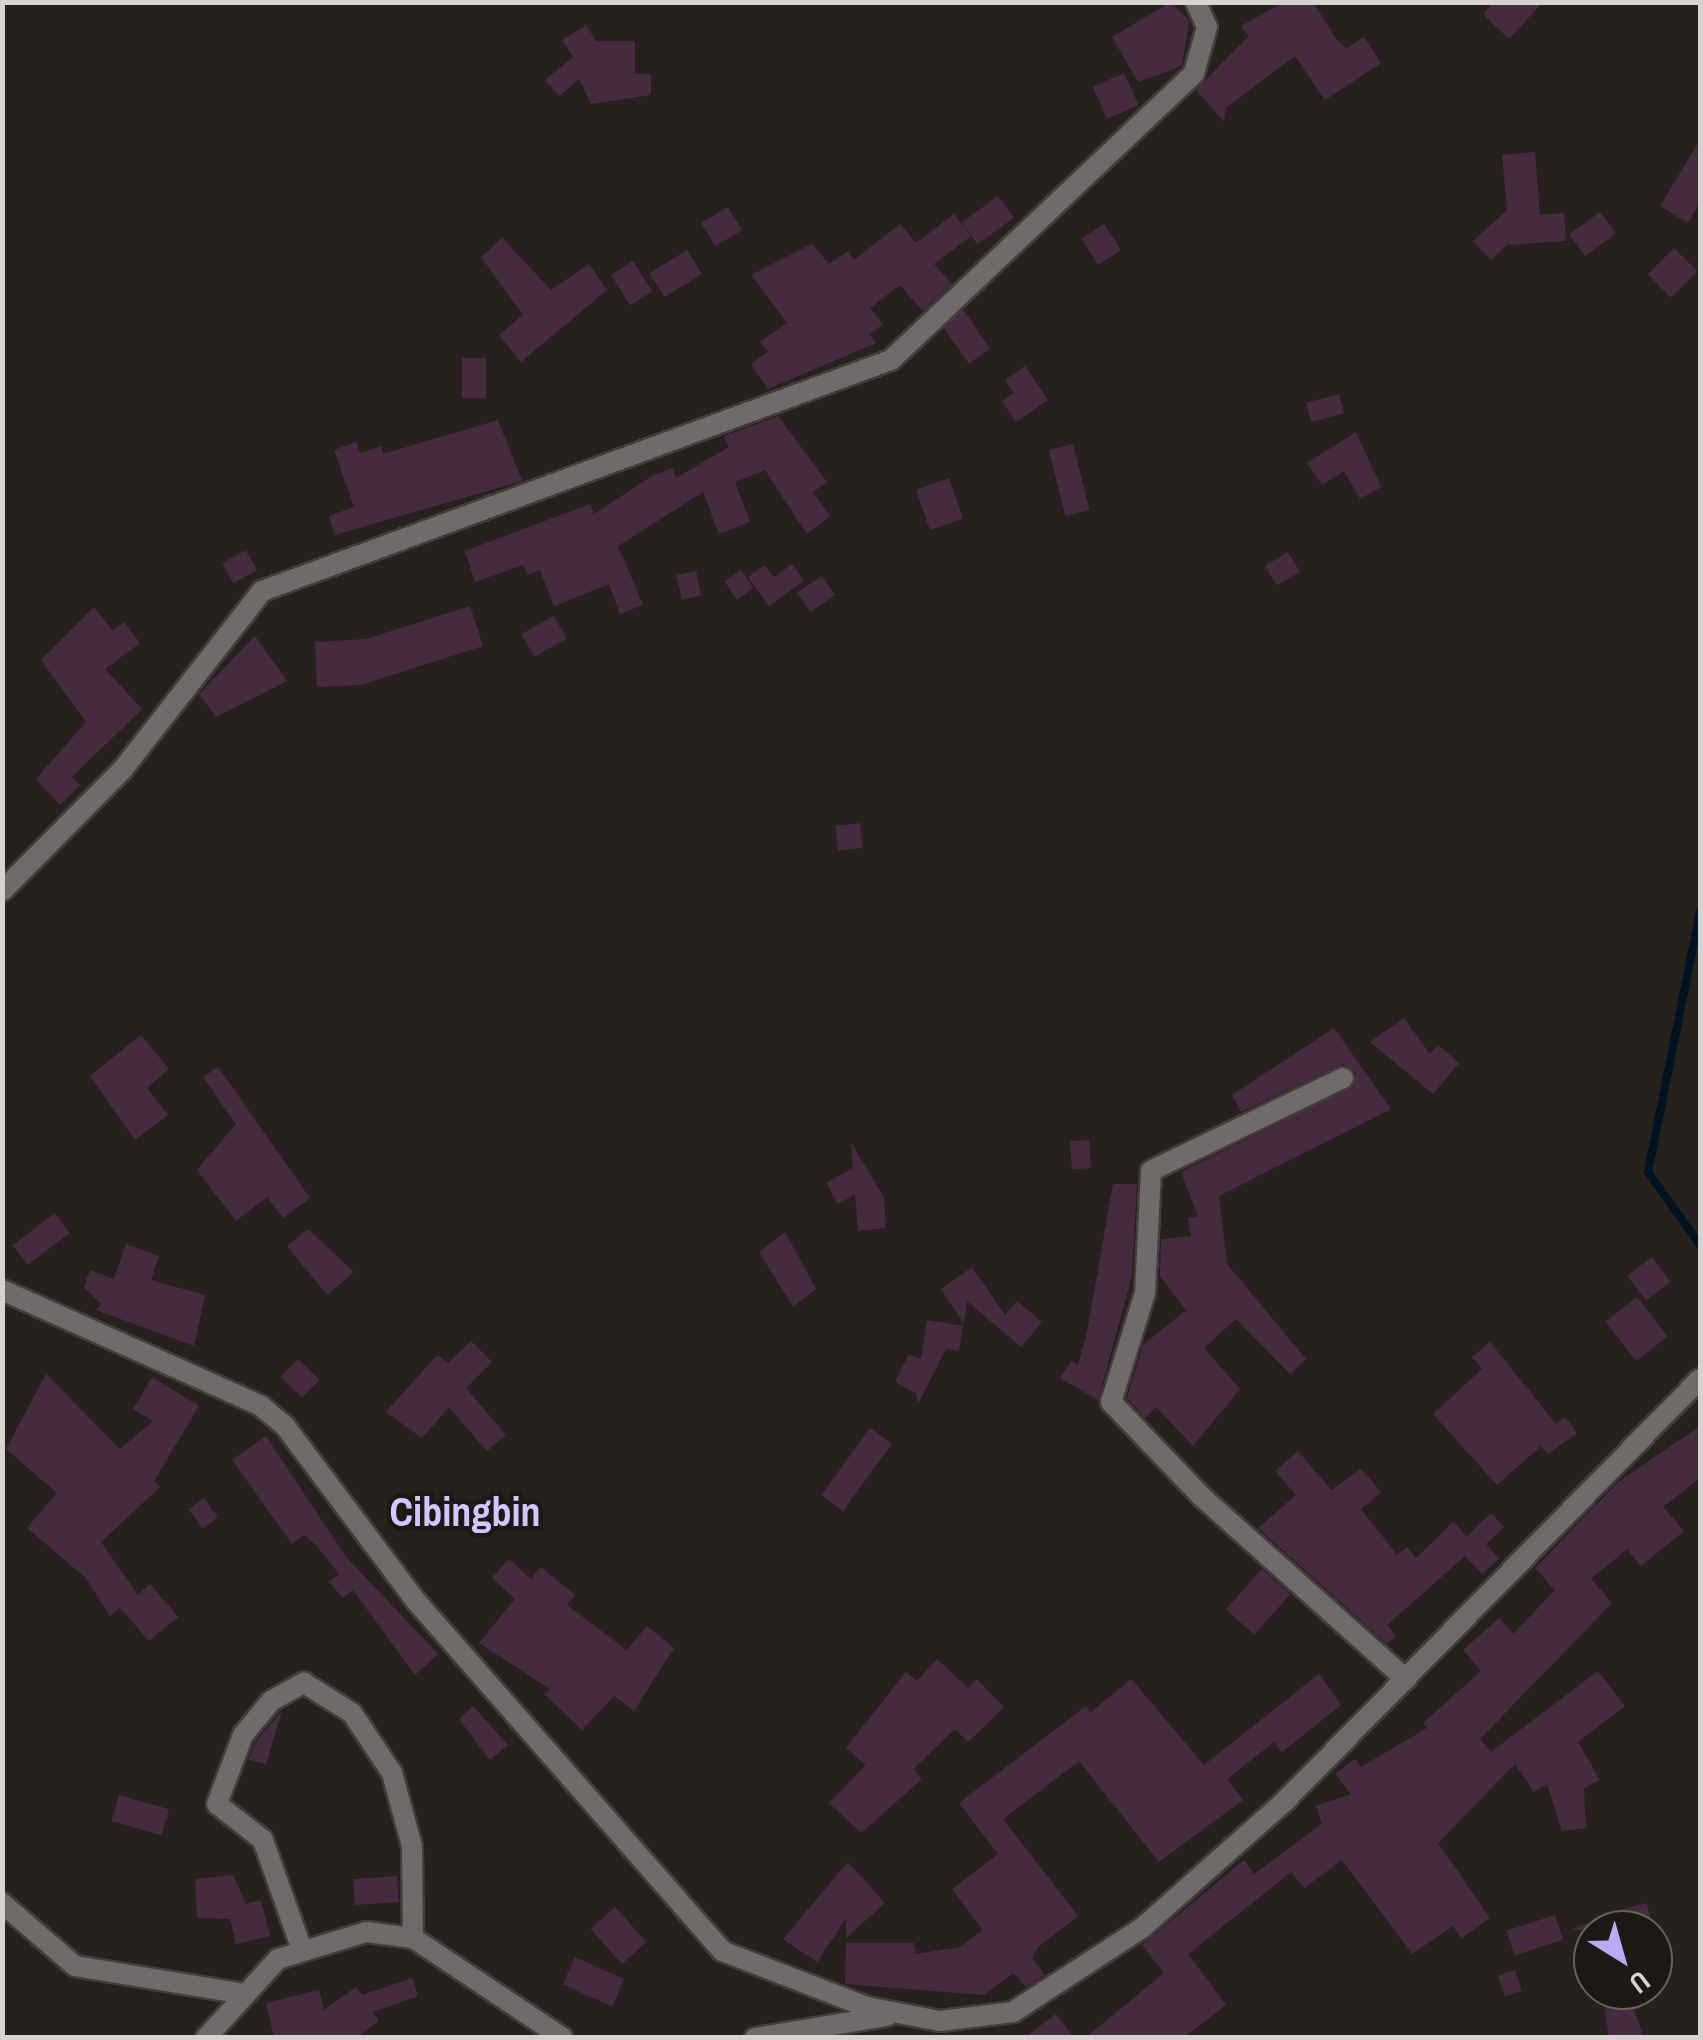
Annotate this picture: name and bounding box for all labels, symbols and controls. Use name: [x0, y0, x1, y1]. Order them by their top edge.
district label: Cibingbin: [389, 1488, 541, 1536]
north arrow: [1573, 1910, 1673, 2010]
text: U: [1622, 1962, 1658, 2003]

